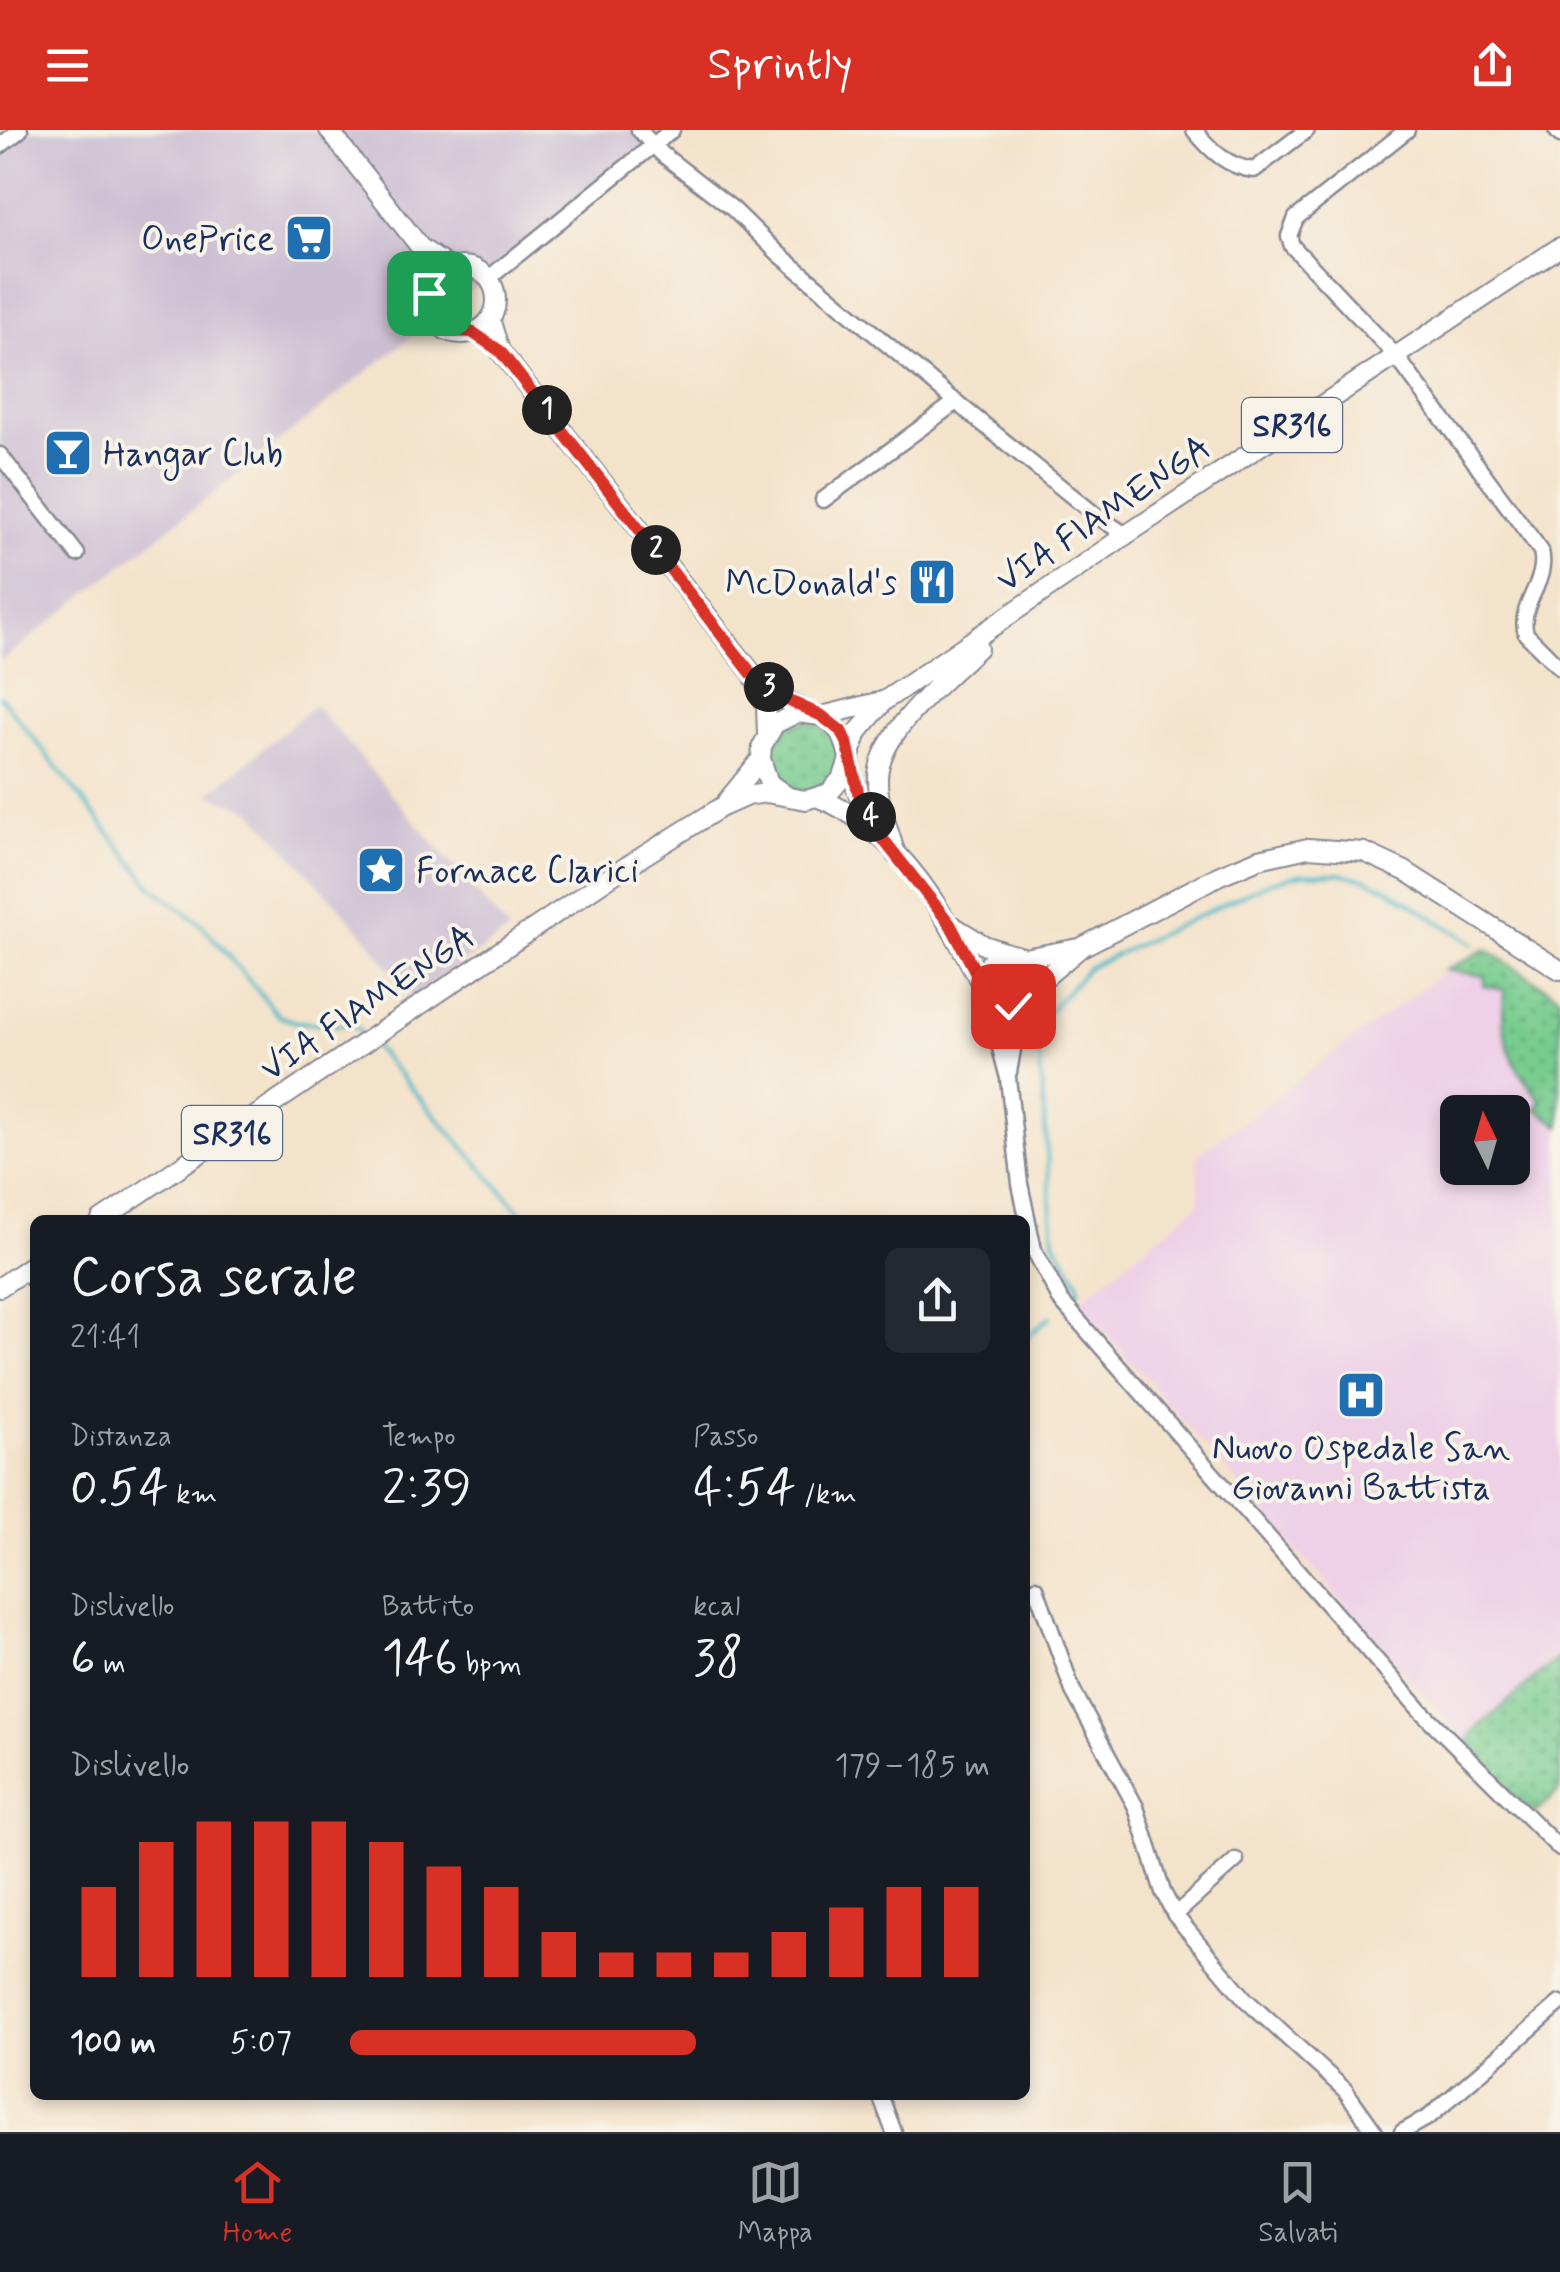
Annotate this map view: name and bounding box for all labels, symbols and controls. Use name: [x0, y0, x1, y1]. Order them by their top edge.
text: Sprintly: [707, 36, 853, 95]
icon: menu: [40, 38, 95, 93]
icon: share: [1465, 38, 1520, 93]
supermarket icon: OnePrice: [283, 212, 335, 264]
place label: OnePrice: [141, 217, 274, 263]
pin: [387, 251, 472, 336]
icon: arrive: [402, 266, 457, 321]
pin: 1: [522, 385, 572, 435]
text: 1: [541, 391, 553, 428]
road number: SR316: [1242, 398, 1342, 452]
street label: VIA FIAMENGA: [988, 426, 1221, 604]
bar icon: Hangar Club: [42, 427, 94, 479]
place label: Hangar Club: [103, 432, 283, 481]
pin: 2: [631, 525, 681, 575]
text: 2: [649, 531, 663, 568]
restaurant icon: McDonald's: [906, 556, 958, 608]
place label: McDonald's: [725, 561, 897, 607]
pin: 3: [744, 662, 794, 712]
text: 3: [763, 668, 775, 705]
pin: 4: [846, 792, 896, 842]
text: 4: [863, 798, 879, 835]
place icon: Fornace Clarici: [355, 844, 407, 896]
place label: Fornace Clarici: [416, 849, 639, 895]
street label: VIA FIAMENGA: [252, 915, 485, 1093]
pin: [971, 964, 1056, 1049]
icon: check: [986, 979, 1041, 1034]
north arrow: [1440, 1095, 1530, 1185]
map controls: [1440, 1095, 1530, 1185]
road number: SR316: [182, 1106, 282, 1160]
text: Corsa serale: [70, 1243, 357, 1315]
button: share: [885, 1248, 990, 1353]
text: 21:41: [70, 1317, 140, 1359]
hospital icon: Nuovo Ospedale San Giovanni Battista: [1335, 1369, 1387, 1421]
text: Distanza: [70, 1419, 172, 1456]
text: Tempo: [382, 1419, 456, 1456]
text: Passo: [693, 1419, 759, 1456]
place label: Nuovo Ospedale San Giovanni Battista: [1212, 1426, 1510, 1512]
text: 0.54: [70, 1456, 169, 1522]
text: 2:39: [382, 1456, 472, 1522]
text: 4:54: [693, 1456, 796, 1522]
text: km: [169, 1477, 217, 1514]
text: /km: [796, 1477, 857, 1514]
text: Dislivello: [70, 1589, 175, 1626]
text: Battito: [382, 1589, 474, 1626]
text: kcal: [693, 1589, 740, 1626]
text: 6: [70, 1626, 96, 1692]
text: 146: [382, 1626, 458, 1692]
text: 38: [693, 1626, 743, 1692]
text: m: [96, 1647, 125, 1684]
text: bpm: [458, 1647, 522, 1684]
text: Dislivello: [70, 1745, 189, 1787]
text: 179–185 m: [834, 1745, 990, 1787]
text: 100 m: [70, 2022, 156, 2064]
text: 5:07: [230, 2022, 292, 2064]
tab: Home: [223, 2155, 292, 2252]
tab: Mappa: [738, 2155, 813, 2252]
tab: Salvati: [1258, 2155, 1337, 2252]

